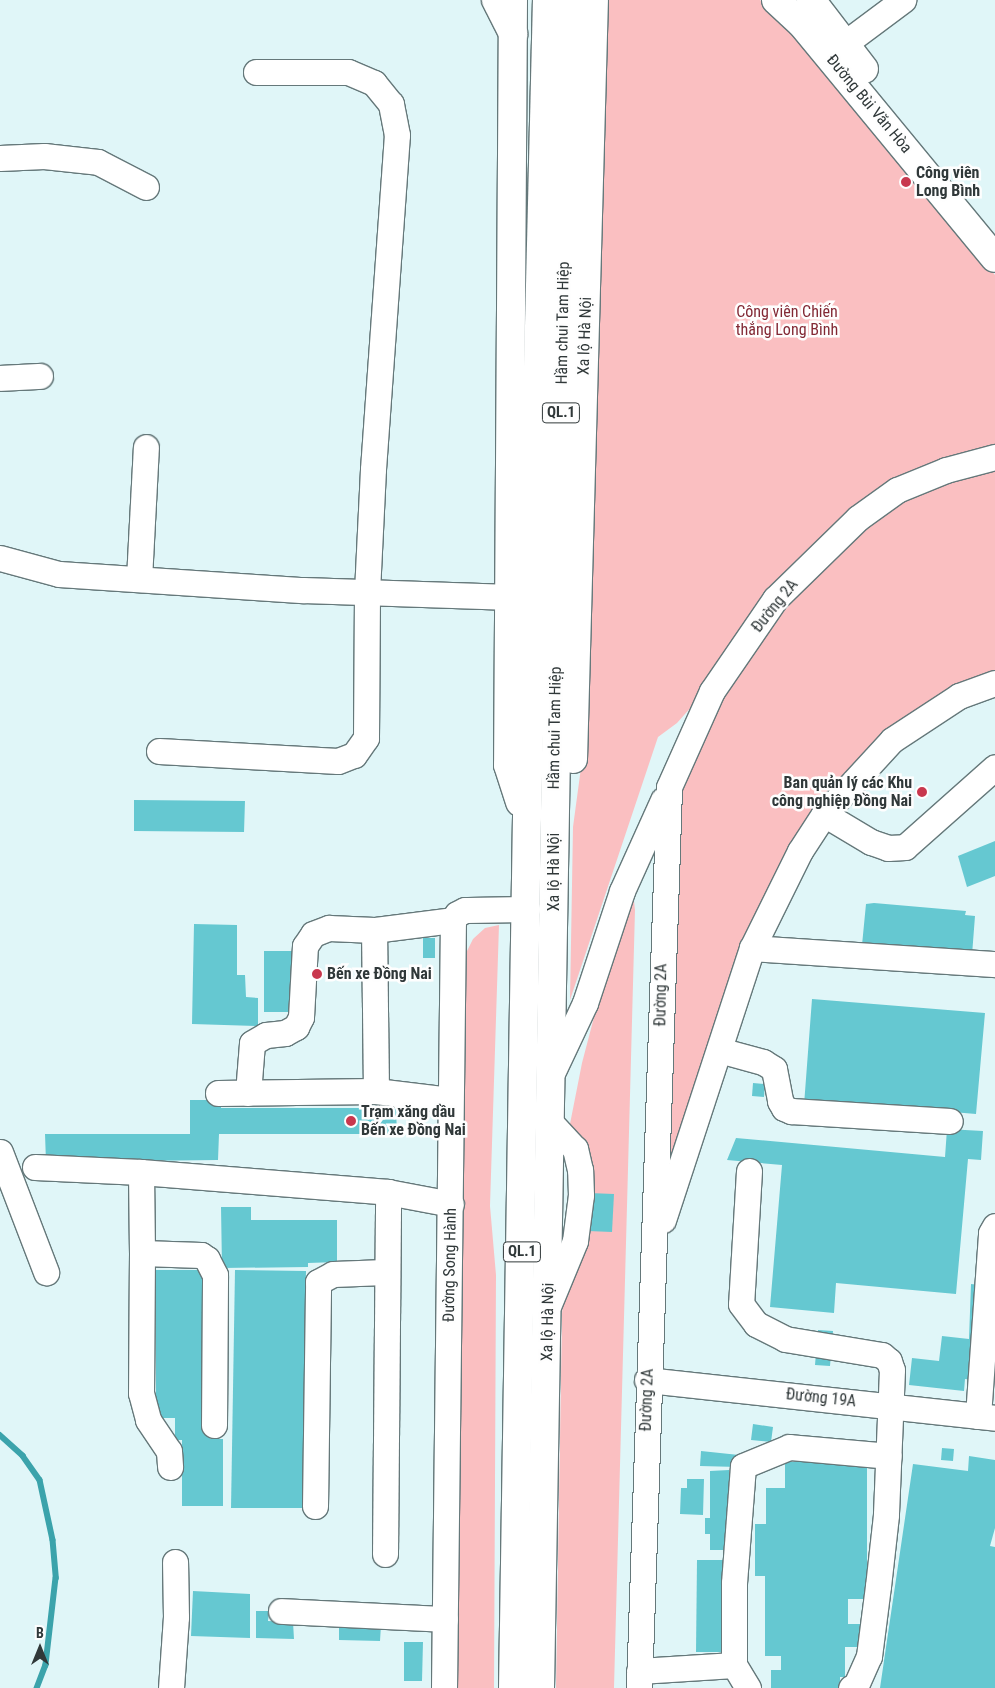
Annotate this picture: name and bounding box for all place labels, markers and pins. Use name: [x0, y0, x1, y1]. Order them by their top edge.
place label: Công viên Long Bình: [916, 163, 980, 201]
marker: Công viên Long Bình: [900, 176, 912, 188]
place label: Ban quản lý các Khu công nghiệp Đồng Nai: [772, 773, 912, 811]
marker: Ban quản lý các Khu công nghiệp Đồng Nai: [916, 786, 928, 798]
place label: Bến xe Đồng Nai: [327, 964, 432, 984]
marker: Bến xe Đồng Nai: [311, 968, 323, 980]
place label: Trạm xăng dầu Bến xe Đồng Nai: [361, 1102, 466, 1140]
marker: Trạm xăng dầu Bến xe Đồng Nai: [345, 1115, 357, 1127]

